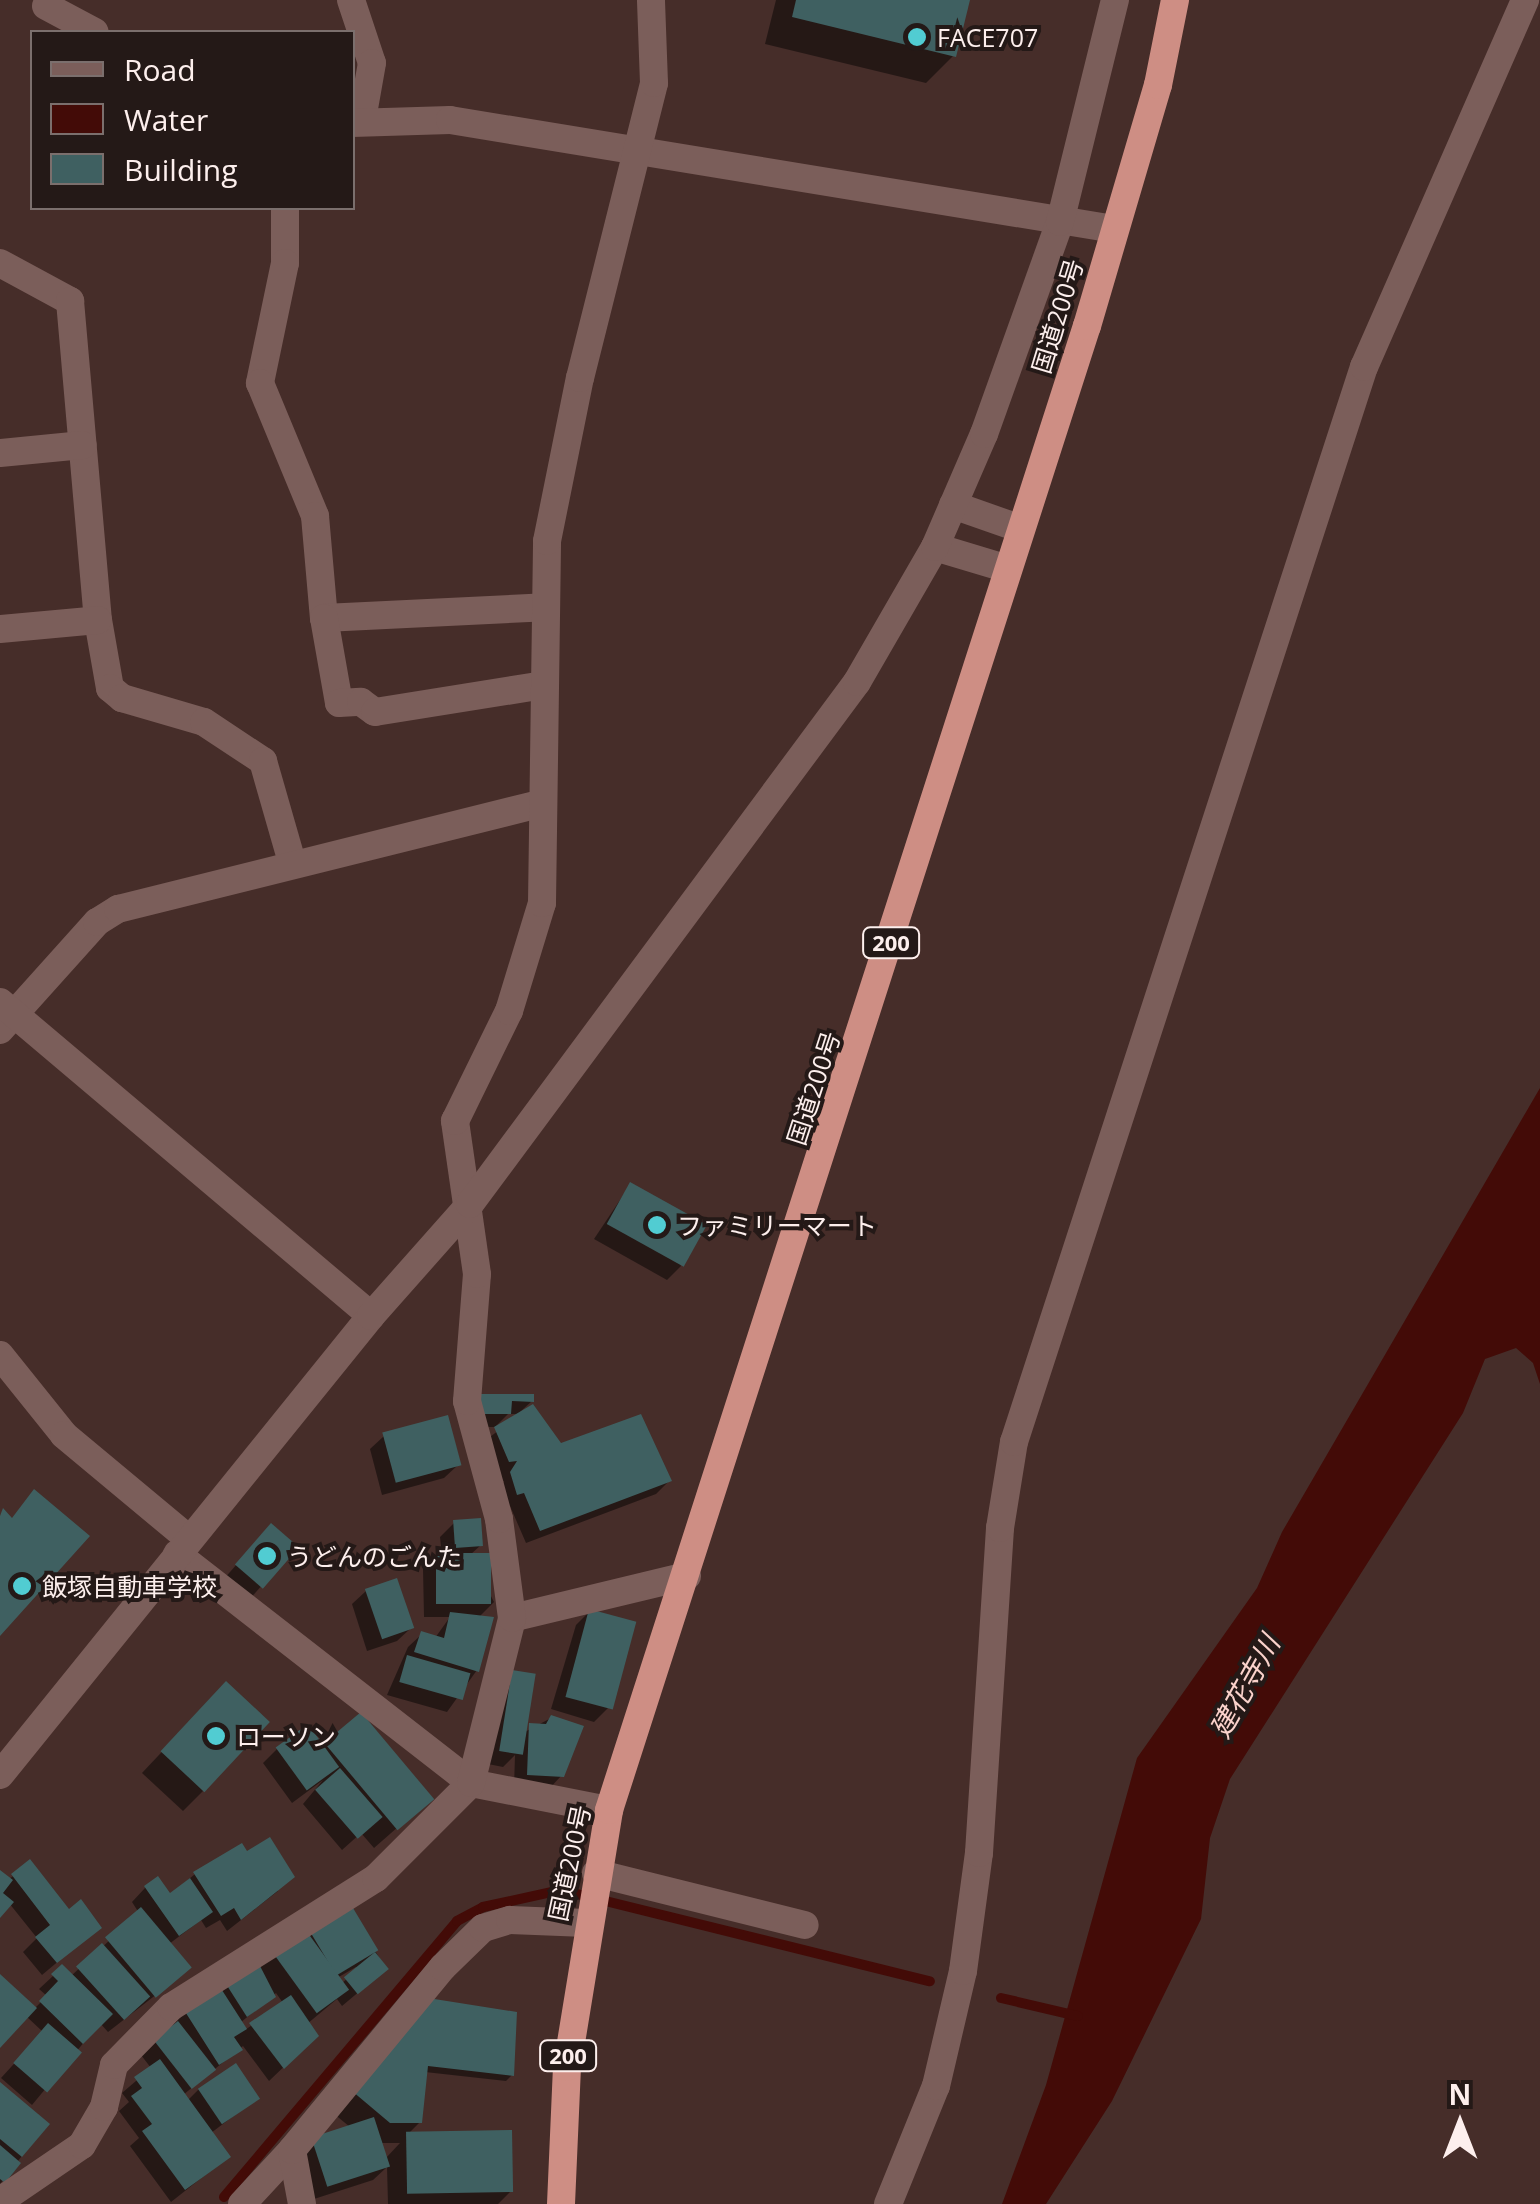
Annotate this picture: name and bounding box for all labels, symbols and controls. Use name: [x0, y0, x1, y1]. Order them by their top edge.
place label: FACE707: [937, 22, 1038, 52]
marker: FACE707: [906, 26, 928, 48]
legend: [30, 30, 355, 210]
text: Road: [124, 49, 196, 90]
text: Water: [124, 99, 208, 140]
text: Building: [124, 149, 238, 190]
street label: 国道200号: [1025, 255, 1089, 377]
road number: 200: [861, 926, 921, 960]
street label: 国道200号: [781, 1027, 845, 1149]
place label: ファミリーマート: [677, 1210, 877, 1240]
marker: ファミリーマート: [646, 1214, 668, 1236]
place label: うどんのごんた: [287, 1541, 462, 1571]
marker: うどんのごんた: [256, 1545, 278, 1567]
place label: 飯塚自動車学校: [42, 1571, 217, 1601]
marker: 飯塚自動車学校: [11, 1575, 33, 1597]
water label: 建花寺川: [1202, 1629, 1286, 1743]
place label: ローソン: [236, 1721, 336, 1751]
marker: ローソン: [205, 1725, 227, 1747]
street label: 国道200号: [542, 1802, 596, 1924]
road number: 200: [538, 2039, 598, 2073]
north arrow: [1410, 2074, 1510, 2174]
text: N: [1449, 2075, 1471, 2113]

